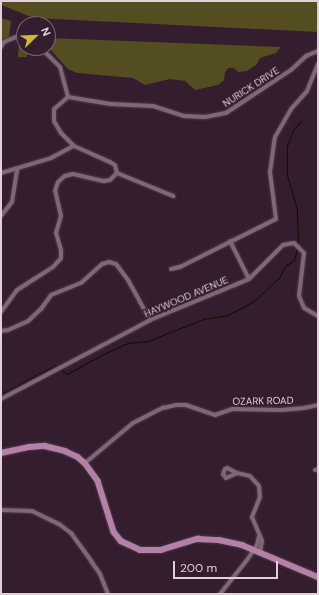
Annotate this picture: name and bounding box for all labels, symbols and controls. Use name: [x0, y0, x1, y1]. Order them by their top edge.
north arrow: [16, 16, 56, 56]
text: N: [38, 25, 54, 38]
street label: NURICK DRIVE: [221, 64, 281, 110]
street label: HAYWOOD AVENUE: [142, 274, 230, 320]
street label: OZARK ROAD: [232, 394, 294, 408]
scale bar: [175, 553, 280, 579]
text: 200 m: [180, 560, 217, 576]

